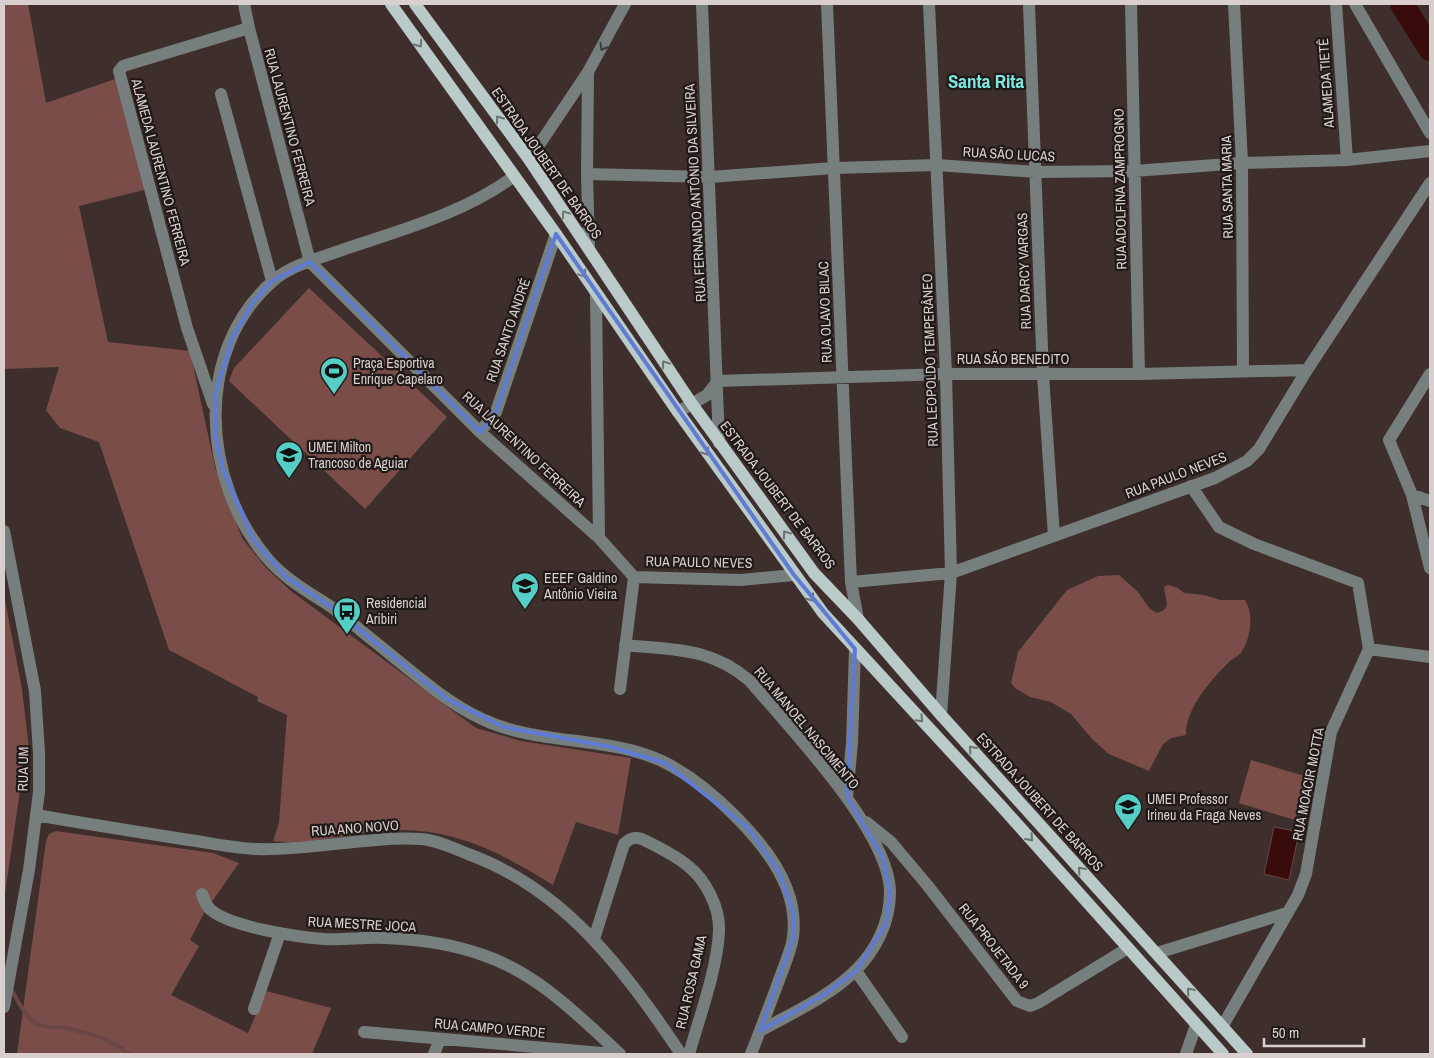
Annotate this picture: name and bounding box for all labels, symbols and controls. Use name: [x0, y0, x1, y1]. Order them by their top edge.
one-way arrow: [413, 38, 422, 47]
street label: ALAMEDA TIETÊ: [1314, 38, 1338, 129]
one-way arrow: [600, 42, 610, 51]
street label: RUA LAURENTINO FERREIRA: [260, 46, 320, 208]
district label: Santa Rita: [948, 68, 1024, 94]
street label: ALAMEDA LAURENTINO FERREIRA: [127, 76, 195, 268]
street label: RUA FERNANDO ANTÔNIO DA SILVEIRA: [680, 83, 710, 303]
street label: ESTRADA JOUBERT DE BARROS: [488, 84, 606, 242]
street label: RUA ADOLFINA ZAMPROGNO: [1110, 108, 1130, 270]
one-way arrow: [496, 115, 505, 125]
street label: RUA SANTA MARIA: [1217, 135, 1237, 239]
street label: RUA SÃO LUCAS: [962, 143, 1056, 165]
one-way arrow: [562, 210, 571, 220]
street label: RUA DARCY VARGAS: [1013, 212, 1035, 330]
street label: RUA OLAVO BILAC: [814, 261, 836, 363]
one-way arrow: [576, 269, 586, 278]
street label: RUA LEOPOLDO TEMPERÂNEO: [918, 273, 942, 447]
street label: RUA SANTO ANDRÉ: [482, 276, 534, 384]
street label: RUA SÃO BENEDITO: [957, 350, 1069, 368]
place label: Praça Esportiva Enrique Capelaro: [353, 354, 443, 388]
sports icon: Praça Esportiva Enrique Capelaro: [319, 356, 349, 395]
one-way arrow: [662, 360, 671, 369]
street label: RUA LAURENTINO FERREIRA: [459, 387, 590, 511]
street label: ESTRADA JOUBERT DE BARROS: [716, 417, 840, 573]
place label: UMEI Milton Trancoso de Aguiar: [308, 438, 408, 472]
school or university icon: UMEI Milton Trancoso de Aguiar: [274, 440, 304, 479]
one-way arrow: [700, 446, 709, 455]
street label: RUA PAULO NEVES: [1123, 447, 1229, 503]
one-way arrow: [783, 530, 792, 540]
street label: RUA PAULO NEVES: [645, 552, 753, 572]
place label: EEEF Galdino Antônio Vieira: [543, 569, 618, 603]
school or university icon: EEEF Galdino Antônio Vieira: [510, 571, 540, 610]
one-way arrow: [806, 592, 814, 601]
place label: Residencial Aribiri: [365, 594, 427, 628]
bus stop icon: Residencial Aribiri: [332, 596, 362, 635]
street label: RUA MANOEL NASCIMENTO: [750, 663, 864, 793]
one-way arrow: [914, 713, 923, 722]
street label: RUA MOACIR MOTTA: [1288, 725, 1328, 842]
street label: ESTRADA JOUBERT DE BARROS: [973, 729, 1107, 875]
one-way arrow: [969, 746, 978, 755]
street label: RUA UM: [14, 747, 32, 791]
place label: UMEI Professor Irineu da Fraga Neves: [1147, 790, 1261, 824]
school or university icon: UMEI Professor Irineu da Fraga Neves: [1113, 792, 1143, 831]
street label: RUA ANO NOVO: [310, 816, 400, 840]
one-way arrow: [1024, 833, 1033, 842]
one-way arrow: [1078, 866, 1087, 875]
street label: RUA PROJETADA 9: [955, 900, 1033, 992]
street label: RUA MESTRE JOCA: [307, 912, 417, 936]
street label: RUA ROSA GAMA: [671, 933, 711, 1031]
one-way arrow: [1187, 987, 1196, 996]
street label: RUA CAMPO VERDE: [434, 1014, 546, 1042]
scale bar: [1264, 1016, 1364, 1048]
text: 50 m: [1272, 1022, 1299, 1043]

